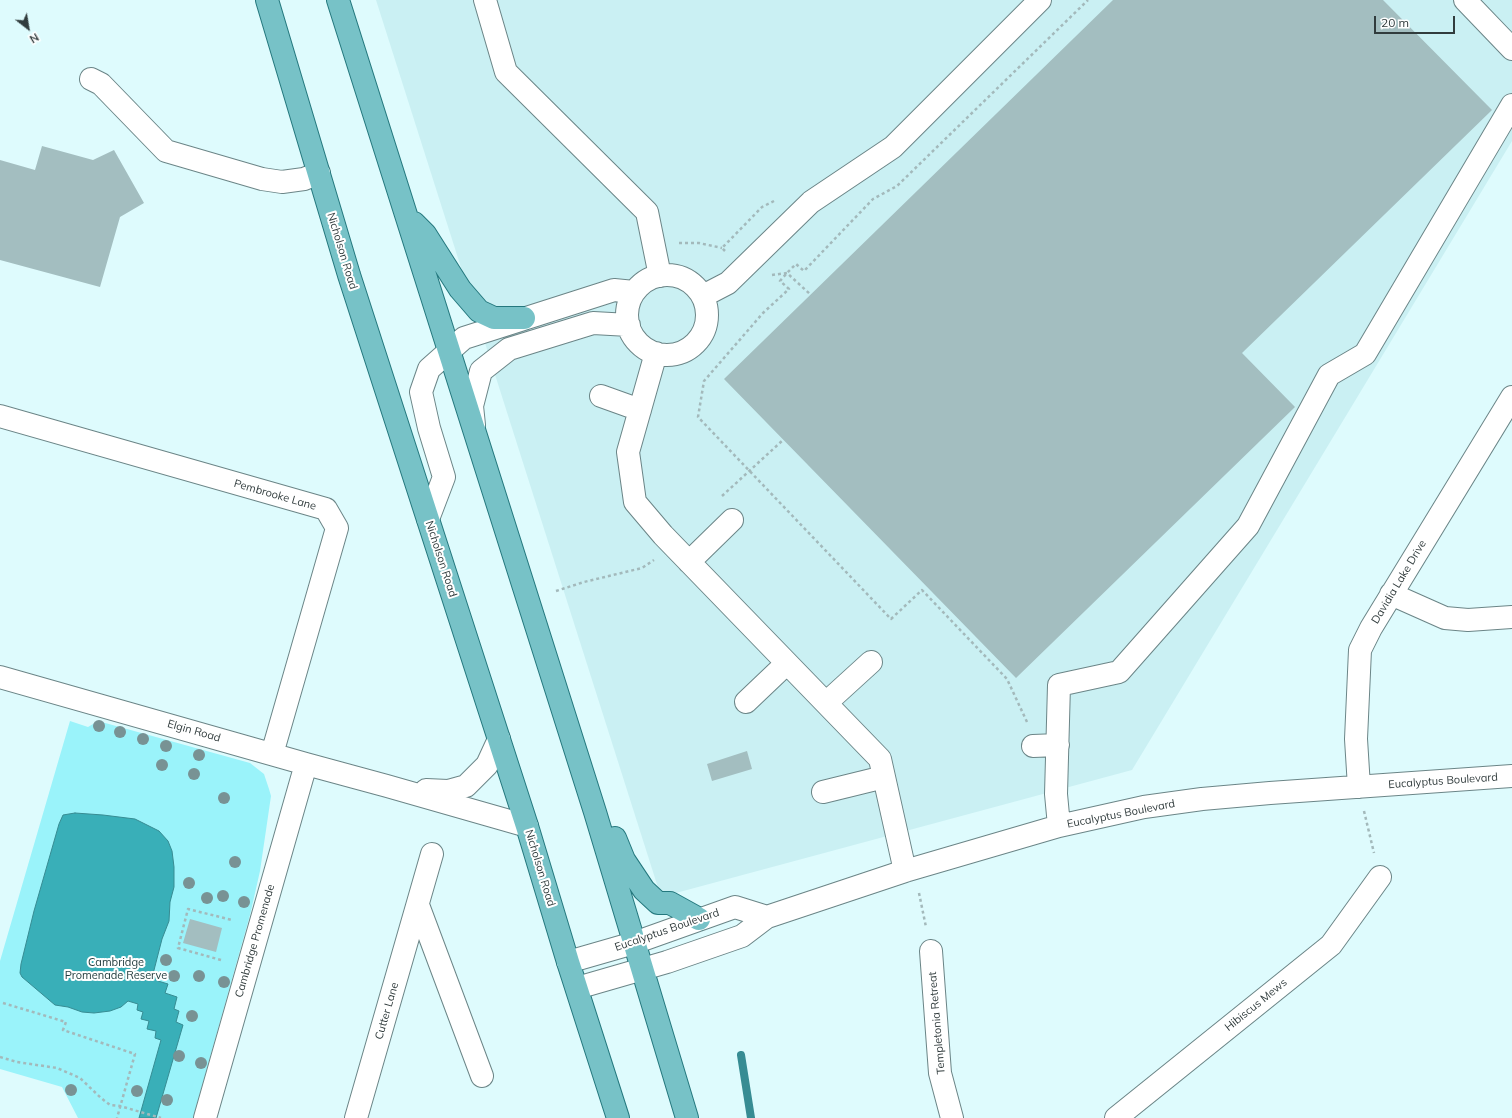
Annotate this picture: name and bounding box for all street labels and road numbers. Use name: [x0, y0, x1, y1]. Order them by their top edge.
street label: Nicholson Road: [324, 211, 360, 291]
street label: Pembrooke Lane: [232, 477, 318, 513]
street label: Nicholson Road: [422, 519, 460, 599]
street label: Davidia Lake Drive: [1369, 538, 1429, 626]
street label: Elgin Road: [166, 717, 222, 745]
street label: Eucalyptus Boulevard: [1388, 771, 1498, 791]
street label: Eucalyptus Boulevard: [1066, 797, 1176, 831]
street label: Nicholson Road: [522, 828, 558, 908]
street label: Cambridge Promenade: [232, 883, 278, 999]
street label: Eucalyptus Boulevard: [613, 906, 721, 954]
street label: Templetonia Retreat: [926, 971, 948, 1075]
street label: Hibiscus Mews: [1222, 976, 1290, 1034]
street label: Cutter Lane: [373, 981, 401, 1041]

